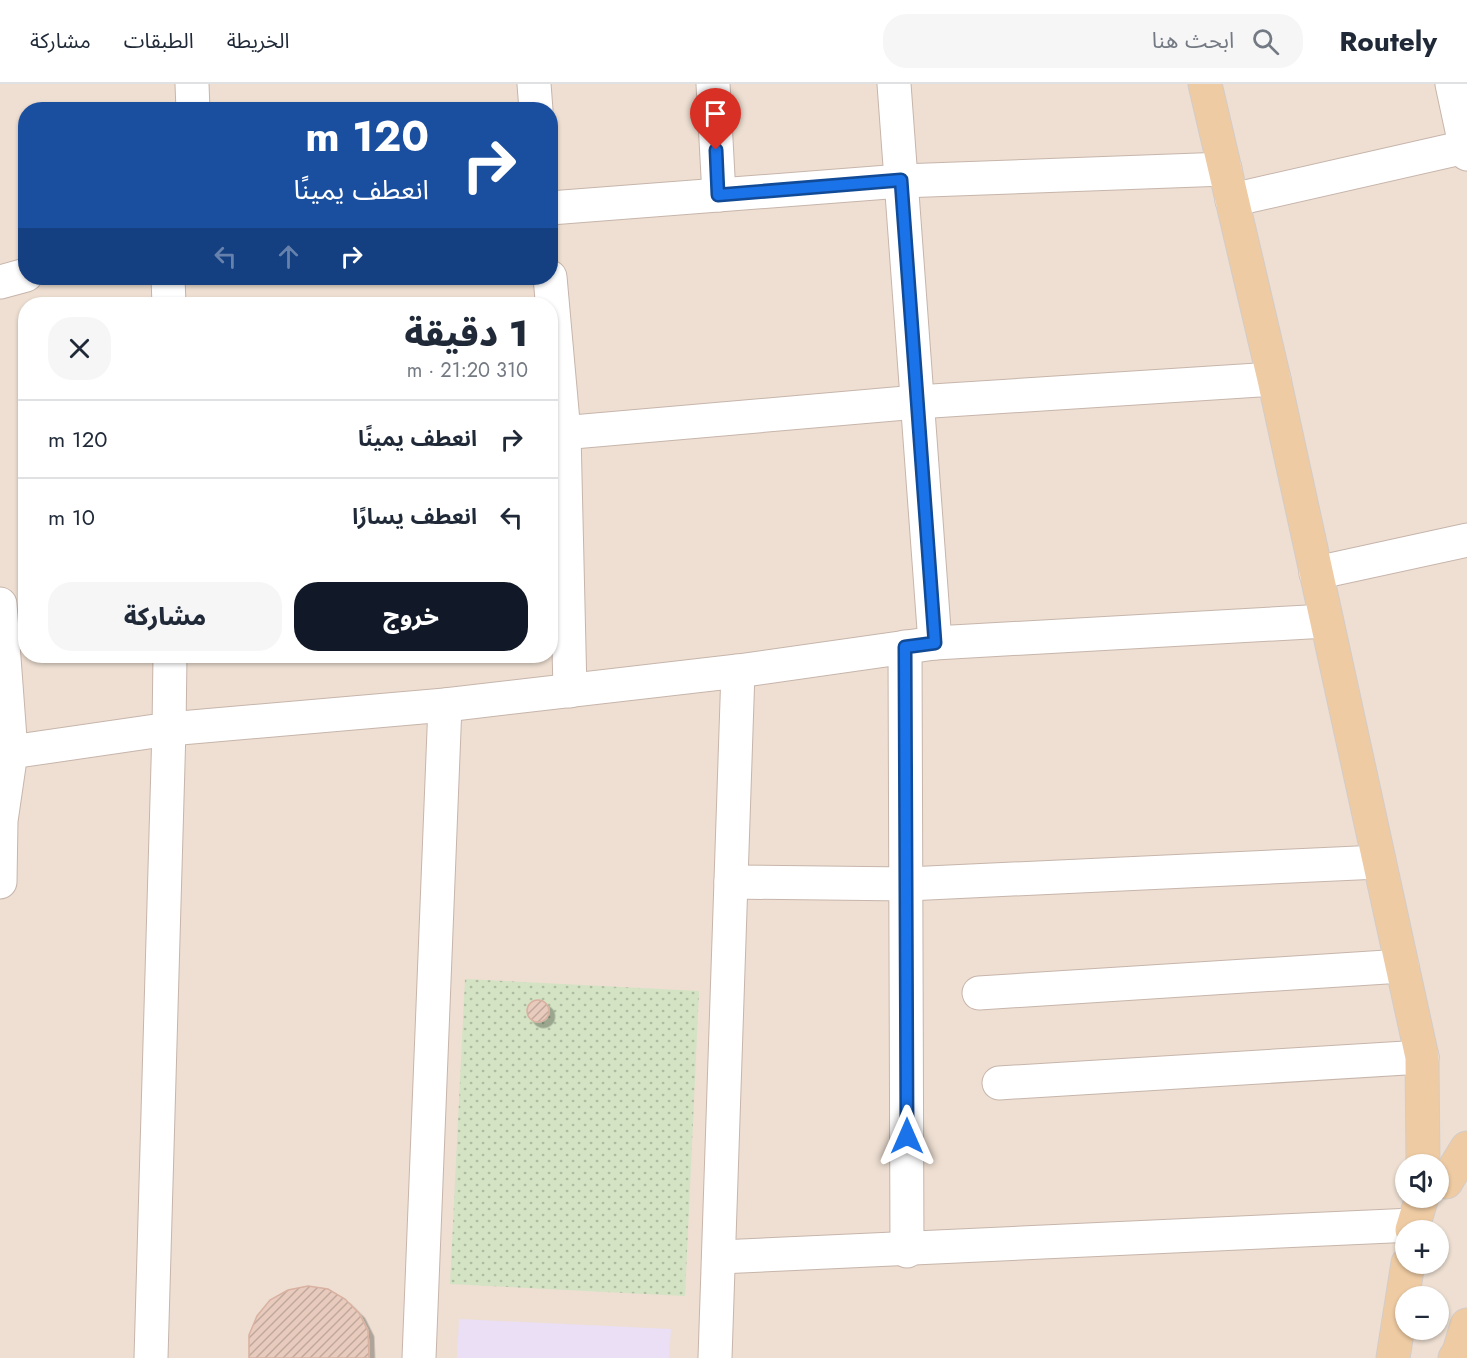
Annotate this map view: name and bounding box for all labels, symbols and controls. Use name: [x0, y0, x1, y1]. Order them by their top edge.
search box: [883, 14, 1303, 68]
text: Routely: [1339, 21, 1437, 62]
text: ابحث هنا: [1152, 24, 1234, 56]
icon: search: [1249, 25, 1282, 58]
text: مشاركة: [30, 26, 91, 56]
text: الطبقات: [124, 26, 194, 56]
text: الخريطة: [227, 26, 290, 56]
pin: [690, 88, 741, 150]
icon: arrive: [699, 97, 732, 130]
text: 120 m: [305, 106, 429, 167]
icon: right: [450, 126, 528, 204]
text: انعطف يمينًا: [293, 170, 429, 209]
icon: left: [209, 240, 242, 273]
icon: ahead: [272, 240, 305, 273]
icon: right: [335, 240, 368, 273]
text: 1 دقيقة: [404, 307, 528, 359]
button: close: [48, 317, 111, 380]
text: 310 m · 21:20: [407, 356, 528, 385]
text: انعطف يمينًا: [358, 422, 477, 454]
text: 120 m: [48, 423, 107, 455]
icon: right: [495, 423, 528, 456]
text: انعطف يسارًا: [352, 500, 477, 532]
text: 10 m: [48, 501, 95, 533]
icon: left: [495, 501, 528, 534]
button: مشاركة: [48, 582, 282, 651]
button: خروج: [294, 582, 528, 651]
position arrow: [875, 1104, 939, 1168]
map controls: [1395, 1154, 1449, 1340]
button: sound: [1395, 1154, 1449, 1208]
button: +: [1395, 1220, 1449, 1274]
button: −: [1395, 1286, 1449, 1340]

